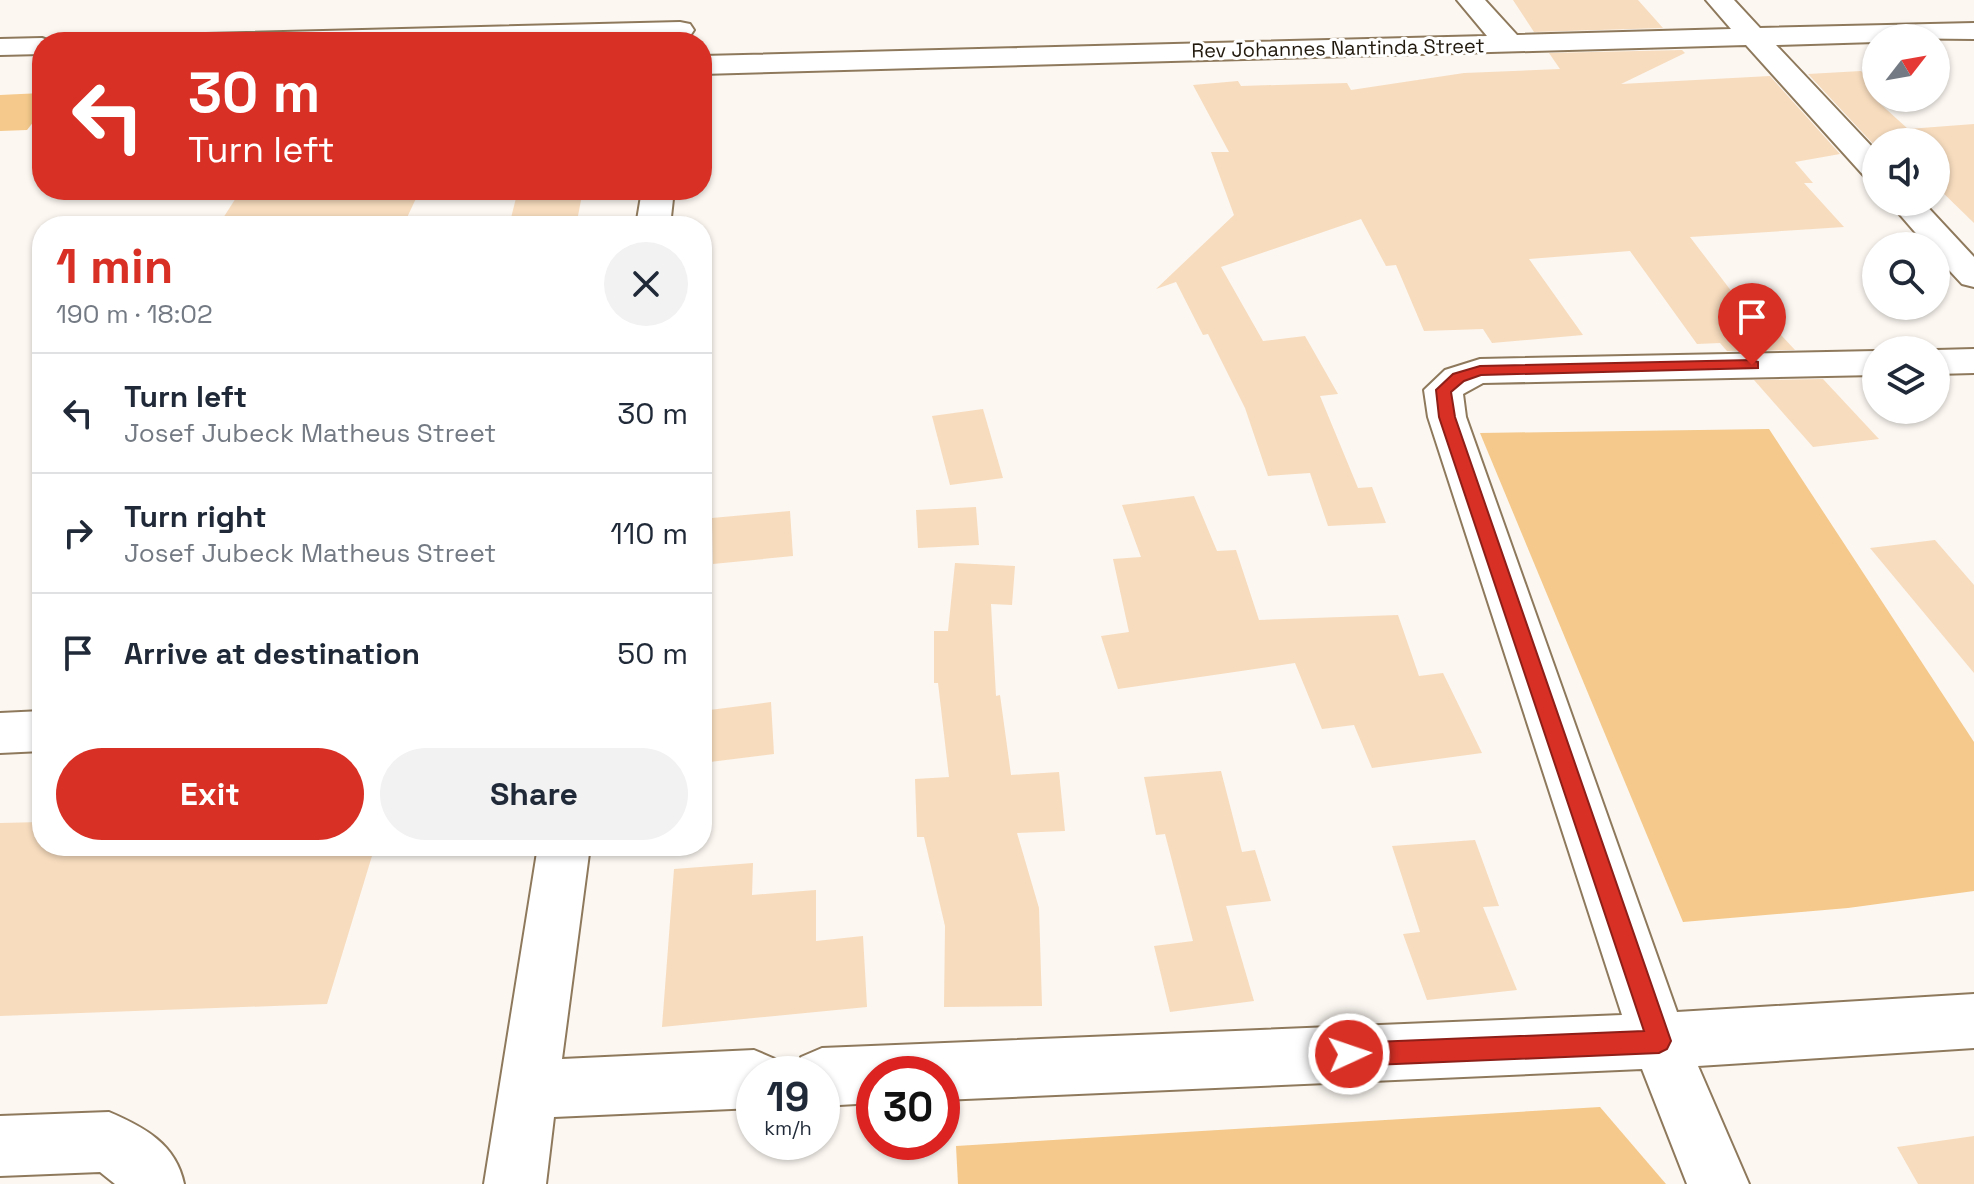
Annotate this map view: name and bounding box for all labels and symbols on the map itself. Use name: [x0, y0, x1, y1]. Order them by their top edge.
north arrow: [1862, 24, 1950, 112]
street label: Rev Johannes Nantinda Street: [1191, 32, 1485, 64]
pin: [1718, 283, 1786, 365]
position arrow: [1307, 1012, 1391, 1096]
speed limit sign: 30: [856, 1056, 960, 1160]

